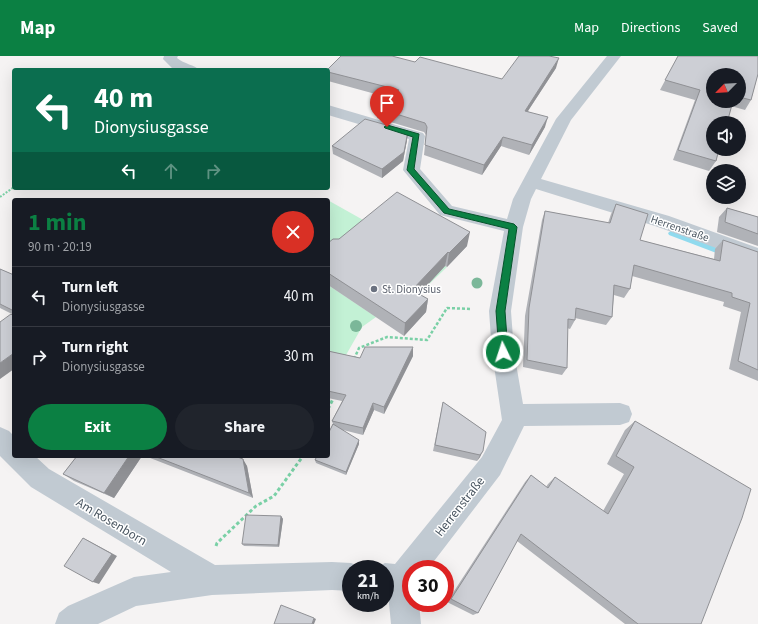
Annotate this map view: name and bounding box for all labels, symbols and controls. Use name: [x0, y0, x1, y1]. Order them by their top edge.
text: Map: [20, 15, 55, 42]
text: Map: [574, 18, 599, 38]
text: Directions: [621, 18, 680, 38]
text: Saved: [702, 18, 738, 38]
north arrow: [706, 68, 746, 108]
map controls: [706, 68, 746, 204]
text: 40 m: [94, 78, 153, 118]
icon: left: [28, 84, 80, 136]
pin: [370, 86, 404, 127]
icon: arrive: [376, 92, 398, 114]
text: Dionysiusgasse: [94, 115, 209, 140]
button: sound: [706, 116, 746, 156]
icon: left: [118, 160, 140, 182]
icon: ahead: [160, 160, 182, 182]
icon: right: [202, 160, 224, 182]
button: layers: [706, 164, 746, 204]
text: 1 min: [28, 205, 86, 240]
button: close: [272, 211, 314, 253]
street label: Herrenstraße: [649, 212, 711, 246]
text: 90 m · 20:19: [28, 238, 92, 256]
text: Turn left: [62, 277, 118, 298]
place label: St. Dionysius: [382, 282, 441, 297]
marker: St. Dionysius: [369, 284, 379, 294]
icon: left: [28, 286, 50, 308]
text: 40 m: [284, 286, 314, 307]
text: Dionysiusgasse: [62, 298, 145, 316]
position arrow: [482, 331, 524, 373]
text: Turn right: [62, 337, 128, 358]
icon: right: [28, 346, 50, 368]
text: 30 m: [284, 346, 314, 367]
text: Dionysiusgasse: [62, 358, 145, 376]
button: Exit: [28, 404, 167, 450]
button: Share: [175, 404, 314, 450]
street label: Herrenstraße: [431, 473, 489, 540]
street label: Am Rosenborn: [73, 494, 150, 550]
speed limit sign: 30: [402, 560, 454, 612]
text: 21: [357, 567, 379, 595]
text: km/h: [357, 589, 379, 603]

